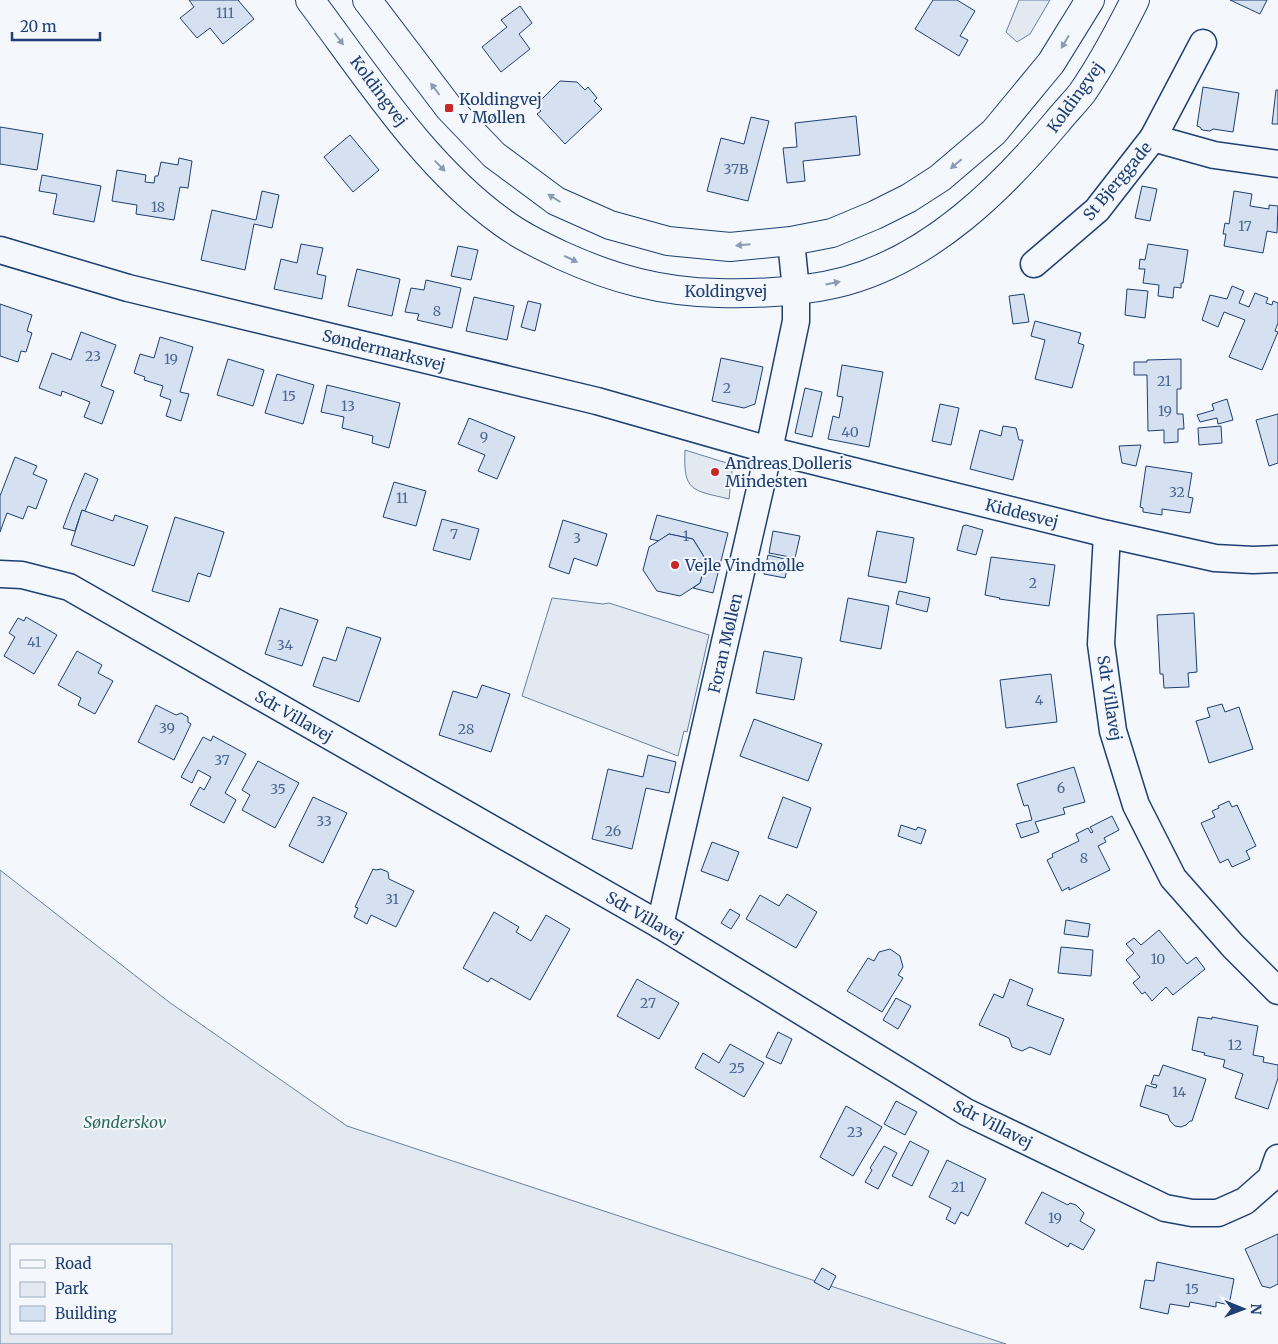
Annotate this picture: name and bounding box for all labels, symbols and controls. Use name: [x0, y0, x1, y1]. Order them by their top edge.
house number: 111: [216, 4, 234, 22]
scale bar: [12, 10, 100, 42]
text: 20 m: [20, 17, 57, 36]
one-way arrow: [334, 32, 344, 46]
one-way arrow: [1060, 35, 1069, 48]
street label: Koldingvej: [346, 52, 412, 130]
street label: Koldingvej: [1043, 58, 1107, 136]
one-way arrow: [429, 83, 440, 96]
place label: Koldingvej v Møllen: [458, 89, 542, 127]
marker: Koldingvej v Møllen: [443, 102, 455, 114]
street label: St Bjerggade: [1078, 138, 1156, 224]
one-way arrow: [951, 158, 963, 170]
one-way arrow: [434, 159, 446, 171]
house number: 37B: [724, 160, 748, 178]
one-way arrow: [547, 193, 560, 203]
house number: 18: [151, 198, 165, 216]
house number: 17: [1238, 217, 1252, 235]
one-way arrow: [734, 242, 750, 250]
one-way arrow: [564, 256, 578, 264]
one-way arrow: [825, 279, 841, 287]
street label: Koldingvej: [684, 281, 768, 301]
house number: 8: [433, 302, 441, 320]
street label: Søndermarksvej: [320, 325, 448, 375]
house number: 23: [85, 347, 101, 365]
house number: 19: [164, 350, 178, 368]
house number: 21: [1157, 372, 1171, 390]
house number: 2: [723, 379, 731, 397]
house number: 15: [282, 387, 296, 405]
house number: 13: [341, 397, 355, 415]
house number: 19: [1158, 402, 1172, 420]
house number: 40: [841, 423, 859, 441]
house number: 9: [480, 428, 488, 446]
place label: Andreas Dolleris Mindesten: [724, 453, 852, 491]
marker: Andreas Dolleris Mindesten: [709, 466, 721, 478]
house number: 32: [1169, 483, 1185, 501]
house number: 11: [396, 489, 408, 507]
street label: Kiddesvej: [983, 494, 1061, 532]
house number: 7: [450, 525, 458, 543]
house number: 1: [683, 527, 689, 545]
house number: 3: [573, 529, 581, 547]
place label: Vejle Vindmølle: [684, 555, 804, 575]
marker: Vejle Vindmølle: [669, 559, 681, 571]
house number: 2: [1029, 574, 1037, 592]
street label: Foran Møllen: [704, 591, 746, 695]
house number: 41: [27, 633, 41, 651]
house number: 34: [277, 636, 294, 654]
street label: Sdr Villavej: [1093, 654, 1127, 742]
street label: Sdr Villavej: [251, 686, 337, 746]
house number: 4: [1035, 691, 1044, 709]
house number: 39: [159, 719, 175, 737]
house number: 28: [458, 720, 474, 738]
house number: 37: [214, 751, 230, 769]
house number: 6: [1057, 779, 1065, 797]
house number: 35: [270, 780, 286, 798]
house number: 33: [316, 812, 332, 830]
house number: 26: [605, 822, 621, 840]
house number: 8: [1080, 849, 1088, 867]
street label: Sdr Villavej: [602, 887, 688, 947]
house number: 31: [385, 890, 399, 908]
house number: 10: [1151, 950, 1165, 968]
house number: 27: [640, 994, 656, 1012]
house number: 12: [1228, 1036, 1242, 1054]
house number: 25: [729, 1059, 745, 1077]
house number: 14: [1172, 1083, 1186, 1101]
street label: Sdr Villavej: [950, 1095, 1036, 1153]
park label: Sønderskov: [83, 1112, 167, 1132]
house number: 23: [847, 1123, 863, 1141]
house number: 21: [951, 1178, 965, 1196]
house number: 19: [1048, 1209, 1062, 1227]
legend: [10, 1244, 172, 1334]
text: Road: [55, 1254, 91, 1273]
text: Park: [55, 1279, 89, 1298]
house number: 15: [1185, 1280, 1199, 1298]
north arrow: [1218, 1284, 1268, 1334]
text: Building: [55, 1304, 117, 1323]
text: N: [1247, 1304, 1265, 1315]

